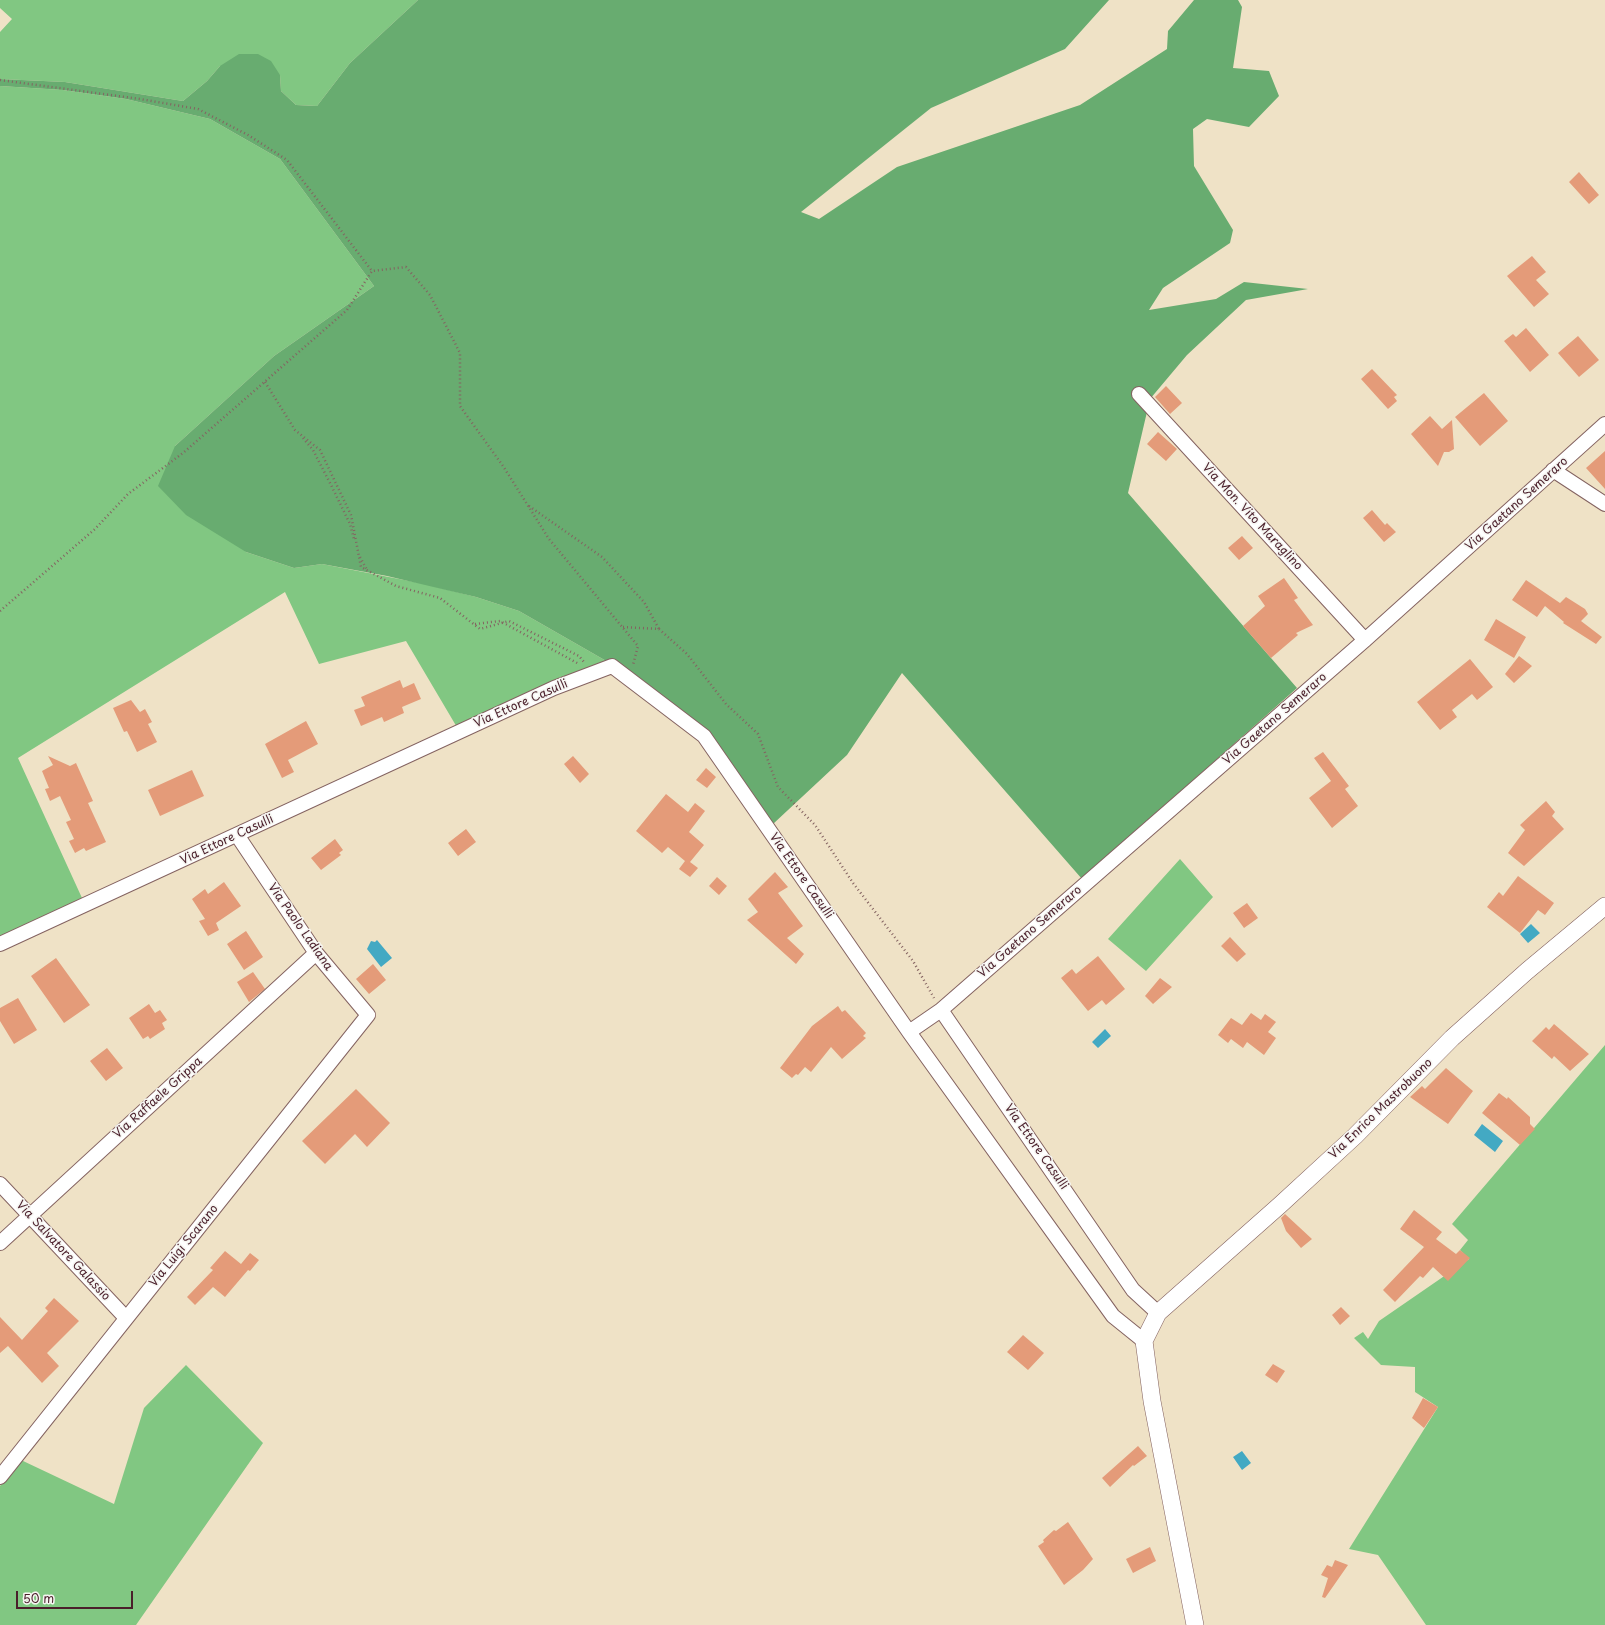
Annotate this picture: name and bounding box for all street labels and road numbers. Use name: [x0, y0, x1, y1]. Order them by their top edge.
street label: Via Gaetano Semeraro: [1463, 454, 1571, 554]
street label: Via Mon. Vito Maraglino: [1199, 461, 1305, 573]
street label: Via Gaetano Semeraro: [1220, 670, 1330, 768]
street label: Via Ettore Casulli: [472, 677, 570, 731]
street label: Via Ettore Casulli: [178, 812, 276, 868]
street label: Via Ettore Casulli: [766, 830, 836, 922]
street label: Via Paolo Ladiana: [265, 881, 335, 973]
street label: Via Gaetano Semeraro: [975, 883, 1085, 981]
street label: Via Raffaele Grippa: [111, 1054, 205, 1142]
street label: Via Enrico Mastrobuono: [1326, 1056, 1436, 1162]
street label: Via Ettore Casulli: [1001, 1101, 1071, 1193]
street label: Via Salvatore Galassio: [13, 1198, 113, 1304]
street label: Via Luigi Scarano: [147, 1202, 221, 1290]

